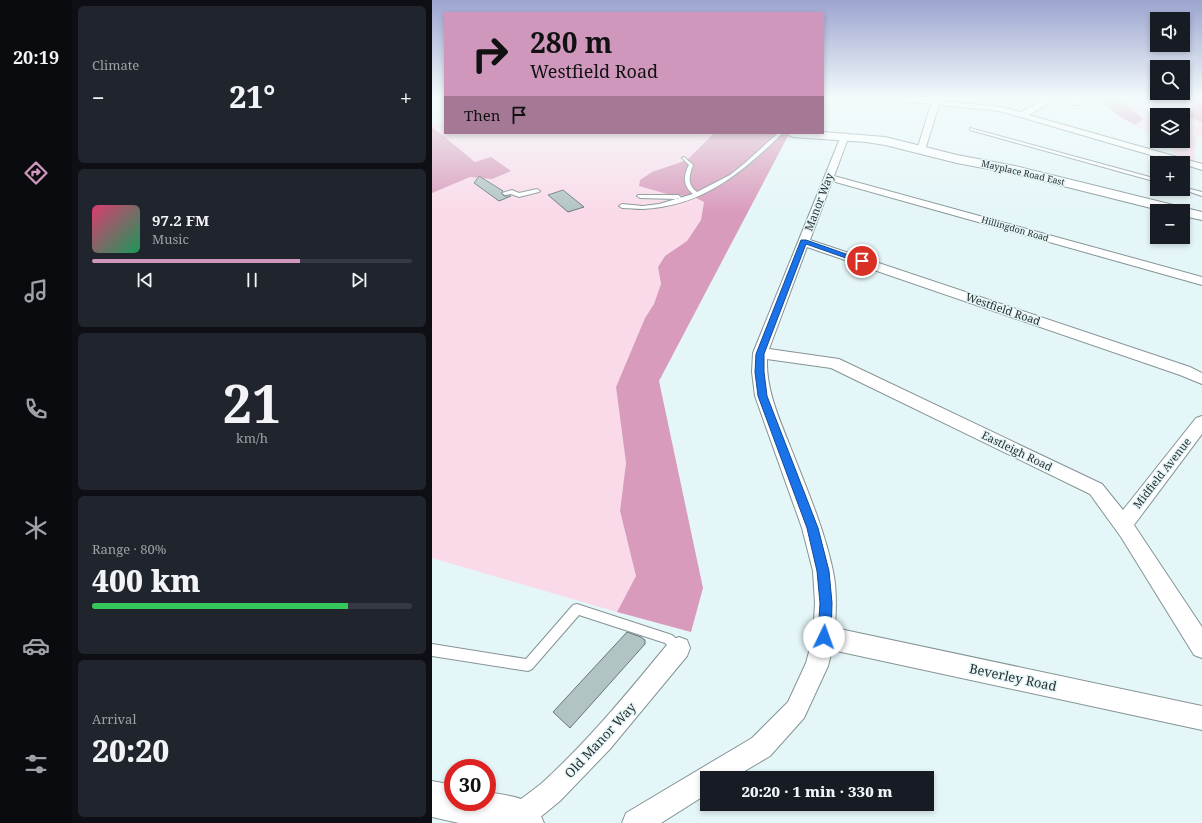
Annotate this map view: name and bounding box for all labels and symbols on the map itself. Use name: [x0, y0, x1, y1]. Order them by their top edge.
street label: Mayplace Road East: [980, 157, 1066, 188]
street label: Manor Way: [801, 170, 837, 233]
street label: Hillingdon Road: [980, 213, 1051, 244]
pin: [845, 244, 879, 278]
street label: Westfield Road: [964, 289, 1043, 328]
street label: Eastleigh Road: [979, 427, 1055, 474]
street label: Midfield Avenue: [1129, 434, 1194, 511]
position arrow: [803, 616, 845, 658]
street label: Beverley Road: [968, 659, 1058, 695]
street label: Old Manor Way: [560, 698, 640, 782]
speed limit sign: 30: [444, 759, 496, 811]

